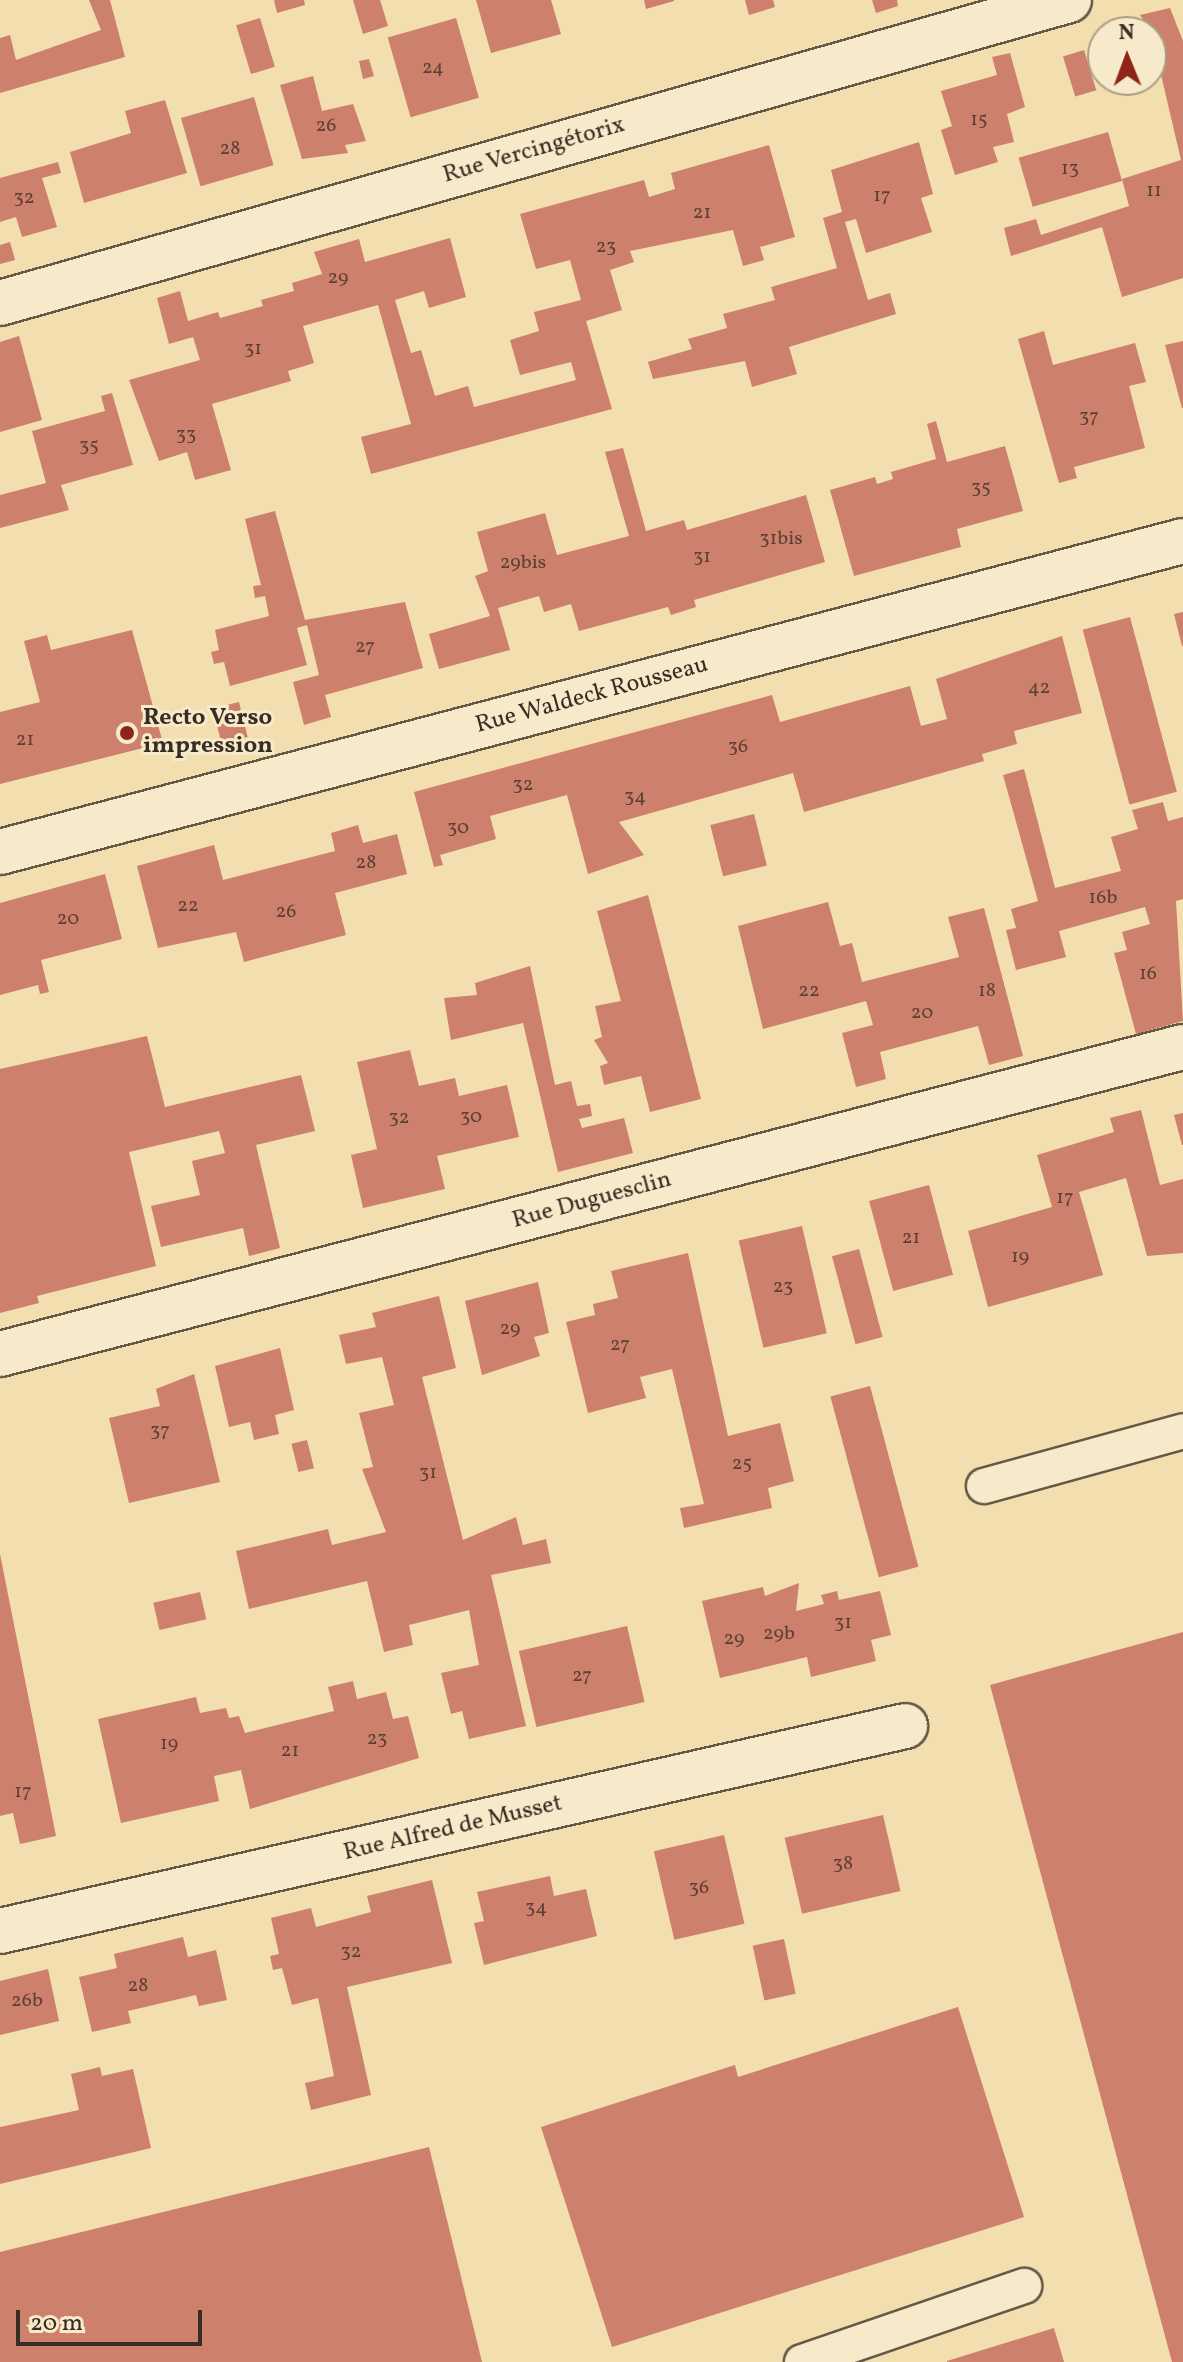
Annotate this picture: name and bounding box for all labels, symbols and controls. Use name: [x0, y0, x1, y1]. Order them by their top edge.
north arrow: [1087, 16, 1167, 96]
text: N: [1118, 18, 1135, 49]
house number: 24: [422, 56, 444, 80]
house number: 15: [970, 108, 988, 132]
street label: Rue Vercingétorix: [439, 111, 629, 191]
house number: 26: [316, 114, 336, 138]
house number: 28: [220, 137, 240, 161]
house number: 13: [1061, 157, 1079, 181]
house number: 11: [1146, 179, 1162, 203]
house number: 17: [873, 184, 891, 208]
house number: 32: [14, 186, 34, 210]
house number: 21: [693, 201, 711, 225]
house number: 23: [596, 235, 616, 259]
house number: 29: [328, 266, 348, 290]
house number: 31: [244, 337, 262, 361]
house number: 37: [1079, 405, 1099, 429]
house number: 33: [176, 423, 196, 447]
house number: 35: [79, 434, 99, 458]
house number: 35: [971, 476, 991, 500]
house number: 31bis: [759, 527, 803, 551]
house number: 31: [693, 545, 711, 569]
house number: 29bis: [500, 551, 546, 575]
house number: 27: [355, 635, 375, 659]
street label: Rue Waldeck Rousseau: [472, 651, 712, 741]
house number: 42: [1028, 676, 1050, 700]
place label: Recto Verso impression: [143, 705, 273, 761]
marker: Recto Verso impression: [118, 724, 136, 742]
house number: 21: [16, 728, 34, 752]
house number: 36: [728, 735, 748, 759]
house number: 32: [513, 773, 533, 797]
house number: 34: [624, 785, 646, 809]
house number: 30: [447, 816, 469, 840]
house number: 28: [356, 851, 376, 875]
house number: 16b: [1089, 886, 1117, 910]
house number: 22: [177, 894, 199, 918]
house number: 26: [276, 900, 296, 924]
house number: 20: [57, 907, 79, 931]
house number: 16: [1139, 962, 1157, 986]
house number: 22: [798, 979, 820, 1003]
house number: 18: [978, 979, 996, 1003]
house number: 20: [911, 1001, 933, 1025]
house number: 30: [460, 1105, 482, 1129]
house number: 32: [389, 1106, 409, 1130]
street label: Rue Duguesclin: [509, 1166, 675, 1236]
house number: 17: [1056, 1186, 1074, 1210]
house number: 21: [902, 1226, 920, 1250]
house number: 19: [1011, 1245, 1029, 1269]
house number: 23: [773, 1275, 793, 1299]
house number: 29: [500, 1317, 520, 1341]
house number: 27: [610, 1333, 630, 1357]
house number: 37: [150, 1419, 170, 1443]
house number: 25: [732, 1452, 752, 1476]
house number: 31: [419, 1461, 437, 1485]
house number: 31: [834, 1611, 852, 1635]
house number: 29b: [763, 1622, 795, 1646]
house number: 29: [724, 1627, 744, 1651]
house number: 27: [572, 1664, 592, 1688]
house number: 23: [367, 1727, 387, 1751]
house number: 19: [160, 1732, 178, 1756]
house number: 21: [281, 1739, 299, 1763]
house number: 17: [14, 1780, 32, 1804]
street label: Rue Alfred de Musset: [341, 1790, 565, 1868]
house number: 38: [833, 1852, 853, 1876]
house number: 36: [689, 1876, 709, 1900]
house number: 34: [525, 1896, 547, 1920]
house number: 32: [341, 1940, 361, 1964]
house number: 28: [128, 1974, 148, 1998]
house number: 26b: [11, 1989, 43, 2013]
scale bar: [20, 2294, 206, 2344]
text: 20 m: [30, 2307, 83, 2341]

